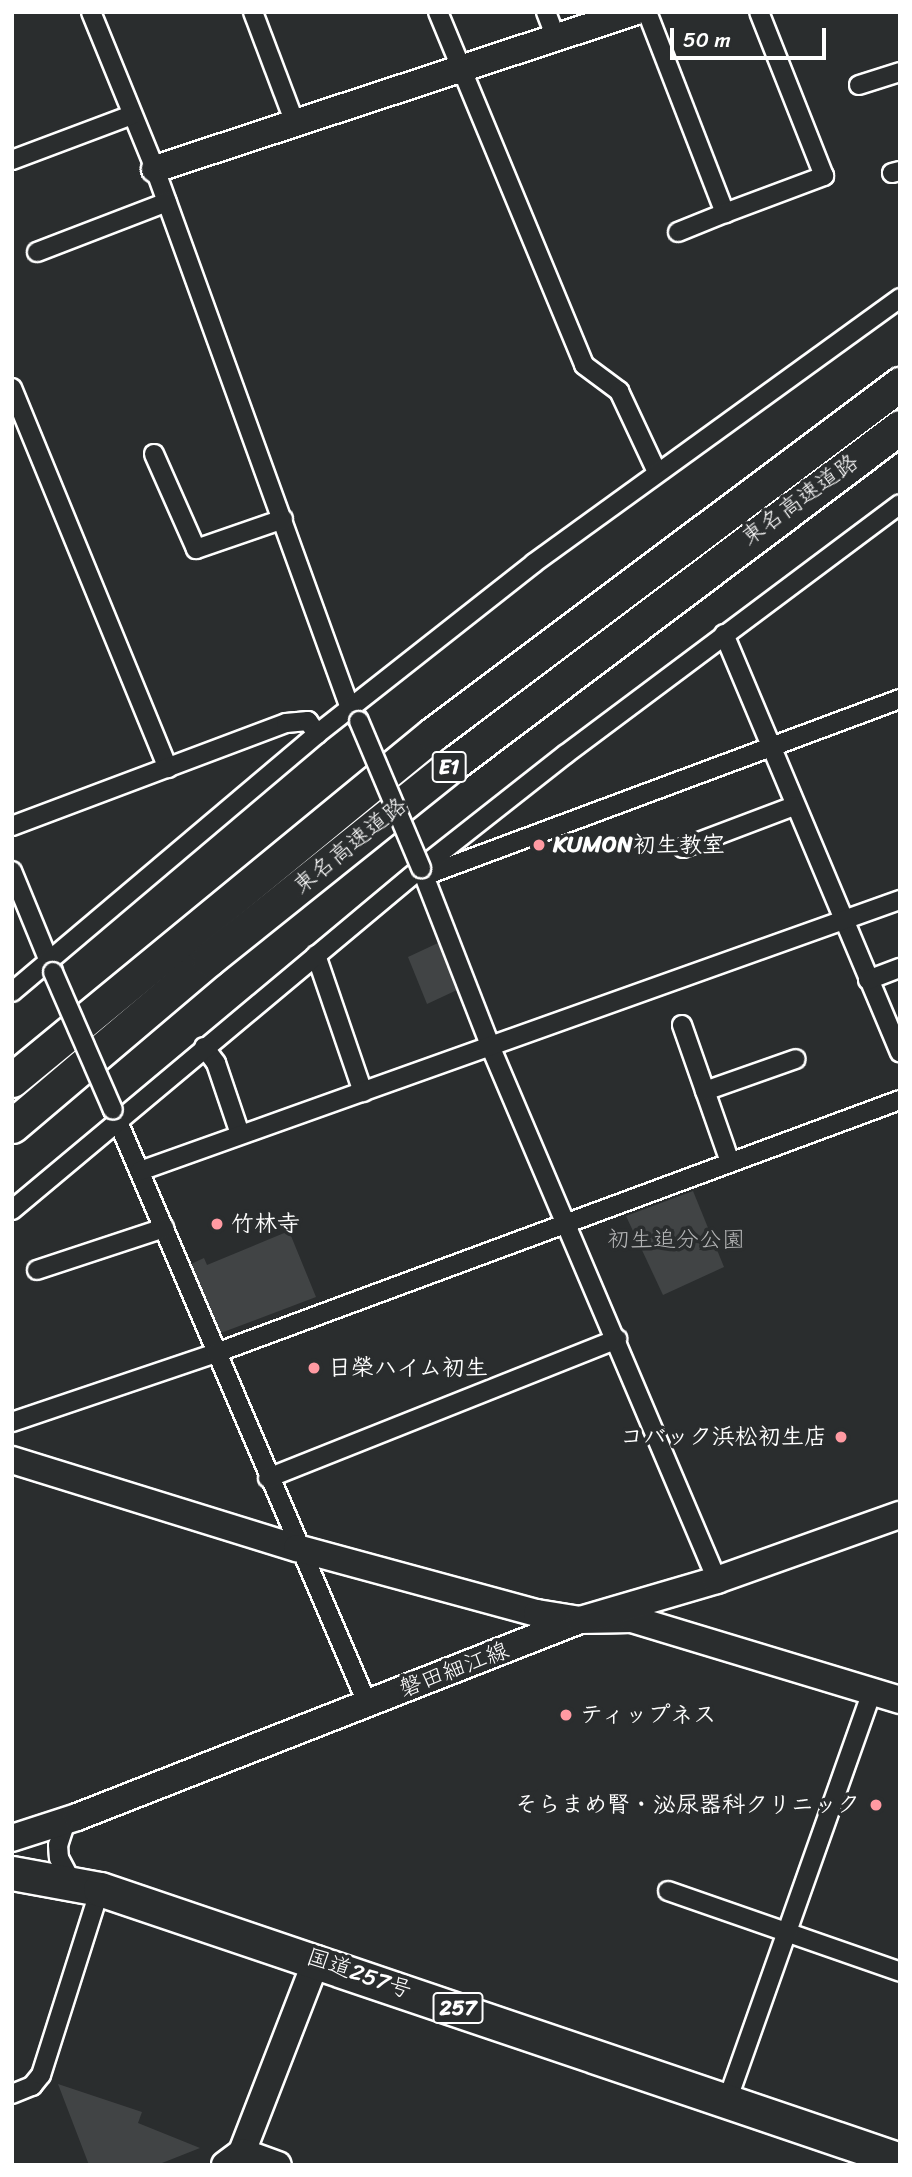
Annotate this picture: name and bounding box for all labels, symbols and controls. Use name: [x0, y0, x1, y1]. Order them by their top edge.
scale bar: [674, 14, 830, 58]
text: 50 m: [683, 21, 731, 59]
street label: 東名高速道路: [736, 448, 864, 552]
road number: E1: [432, 750, 466, 784]
street label: 東名高速道路: [288, 792, 412, 900]
place label: KUMON初生教室: [553, 831, 725, 859]
marker: KUMON初生教室: [531, 837, 547, 853]
place label: 竹林寺: [231, 1210, 300, 1238]
marker: 竹林寺: [209, 1216, 225, 1232]
park label: 初生追分公園: [607, 1226, 745, 1254]
place label: 日榮ハイム初生: [328, 1354, 489, 1382]
marker: 日榮ハイム初生: [306, 1360, 322, 1376]
place label: コバック浜松初生店: [620, 1423, 827, 1451]
marker: コバック浜松初生店: [833, 1429, 849, 1445]
street label: 磐田細江線: [395, 1637, 513, 1703]
place label: ティップネス: [580, 1701, 718, 1729]
marker: ティップネス: [558, 1707, 574, 1723]
place label: そらまめ腎・泌尿器科クリニック: [515, 1791, 860, 1819]
marker: そらまめ腎・泌尿器科クリニック: [866, 1795, 886, 1815]
street label: 国道257号: [303, 1943, 415, 2005]
road number: 257: [432, 1990, 484, 2025]

